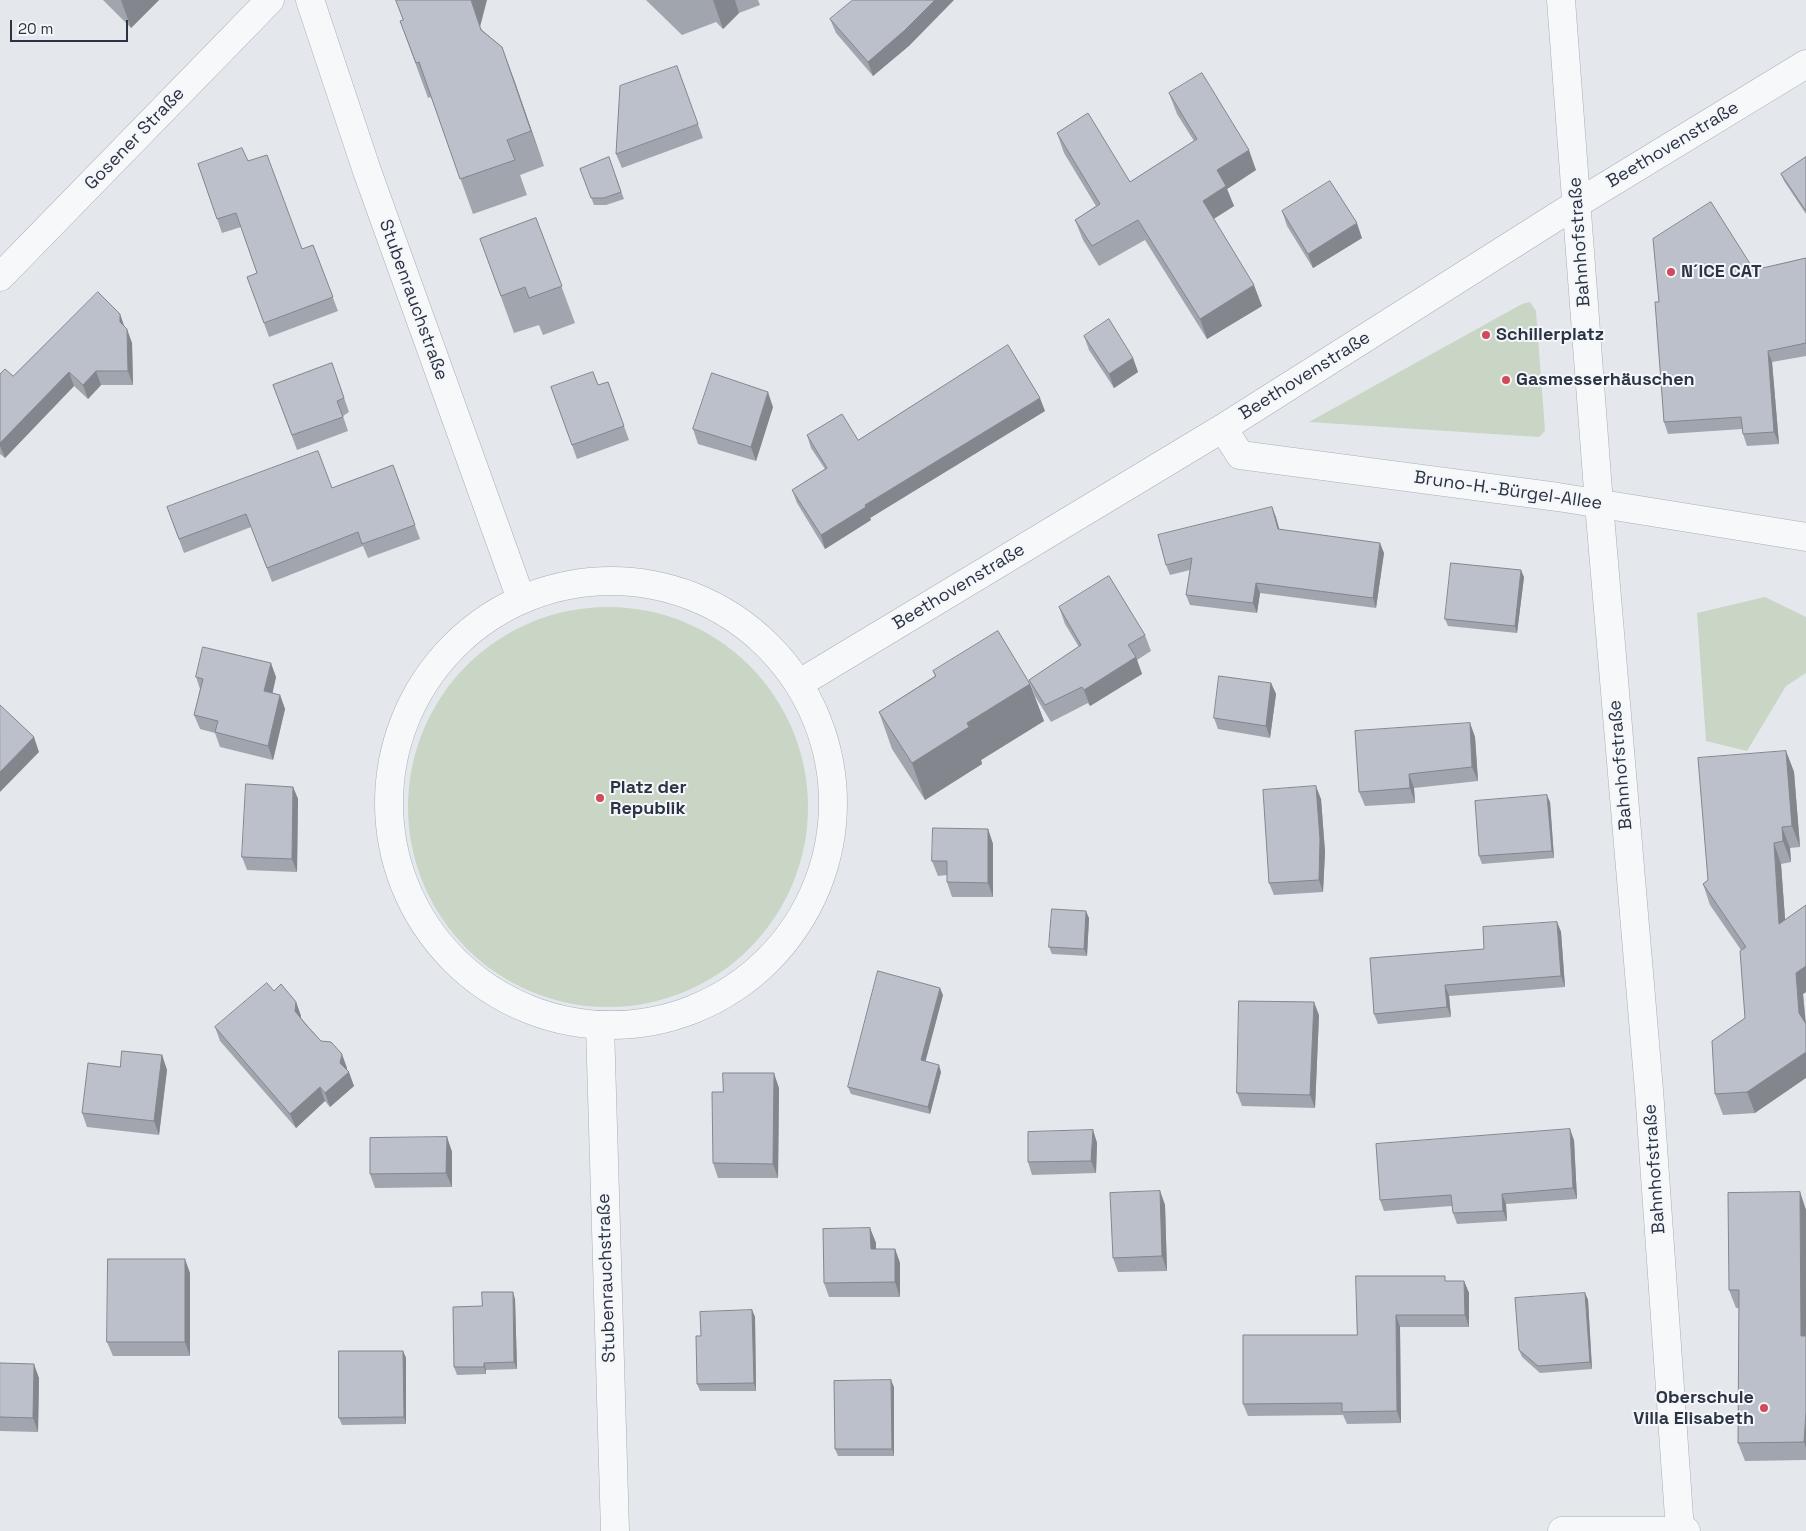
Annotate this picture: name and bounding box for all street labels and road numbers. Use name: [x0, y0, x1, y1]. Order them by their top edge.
street label: Gosener Straße: [81, 83, 189, 195]
street label: Beethovenstraße: [1603, 97, 1743, 193]
street label: Bahnhofstraße: [1565, 176, 1595, 308]
street label: Stubenrauchstraße: [374, 217, 452, 383]
street label: Beethovenstraße: [1236, 327, 1374, 425]
street label: Bruno-H.-Bürgel-Allee: [1412, 467, 1604, 515]
street label: Beethovenstraße: [889, 539, 1029, 635]
street label: Bahnhofstraße: [1605, 699, 1637, 831]
street label: Bahnhofstraße: [1640, 1103, 1670, 1235]
street label: Stubenrauchstraße: [593, 1193, 621, 1363]

